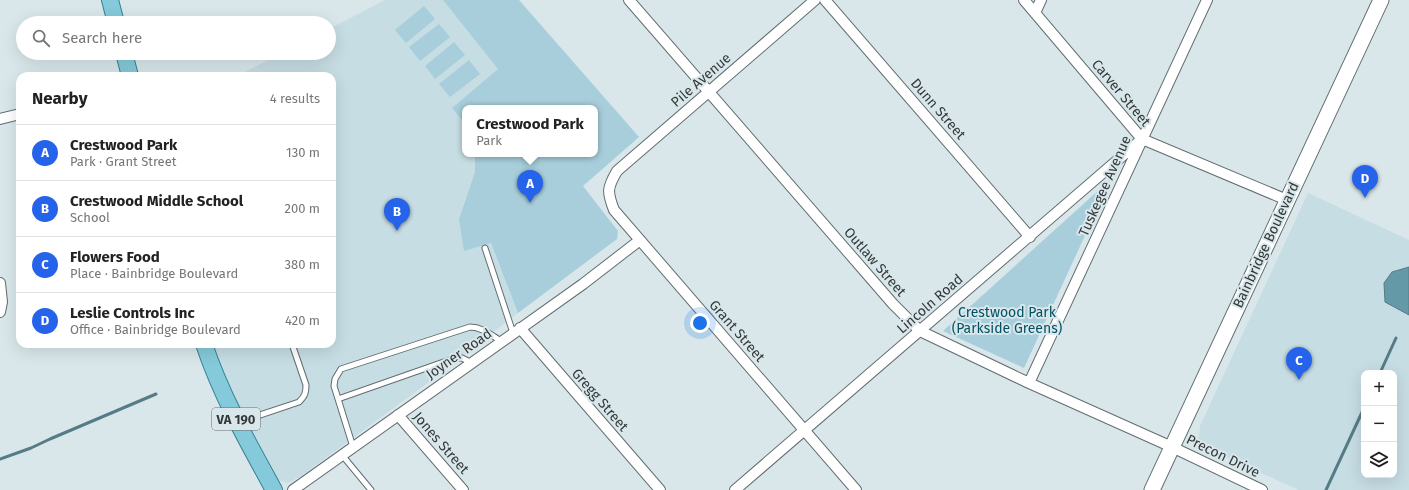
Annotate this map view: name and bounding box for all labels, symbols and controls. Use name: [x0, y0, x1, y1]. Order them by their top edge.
search box: [16, 16, 336, 60]
icon: search: [30, 27, 52, 49]
text: Search here: [62, 29, 142, 47]
street label: Pile Avenue: [668, 49, 734, 111]
street label: Carver Street: [1088, 56, 1155, 131]
street label: Dunn Street: [907, 75, 970, 144]
text: Nearby: [32, 88, 87, 109]
text: 4 results: [270, 91, 320, 106]
popup: [462, 105, 598, 157]
text: Crestwood Park: [476, 115, 584, 133]
text: Park: [476, 133, 502, 148]
street label: Tuskegee Avenue: [1075, 133, 1135, 239]
text: Crestwood Park: [70, 136, 177, 154]
text: A: [41, 145, 49, 160]
text: 130 m: [286, 145, 320, 160]
text: Park · Grant Street: [70, 154, 176, 169]
pin: D: [1352, 165, 1378, 198]
pin: A: [517, 170, 543, 203]
street label: Bainbridge Boulevard: [1229, 179, 1303, 311]
text: Crestwood Middle School: [70, 192, 243, 210]
pin: B: [384, 198, 410, 231]
text: B: [41, 201, 49, 216]
text: 200 m: [284, 201, 320, 216]
text: School: [70, 210, 110, 225]
street label: Outlaw Street: [840, 224, 910, 301]
text: Flowers Food: [70, 248, 160, 266]
text: C: [41, 257, 49, 272]
text: 380 m: [285, 257, 320, 272]
text: Place · Bainbridge Boulevard: [70, 266, 238, 281]
street label: Lincoln Road: [893, 271, 967, 337]
street label: Grant Street: [706, 297, 769, 366]
text: Leslie Controls Inc: [70, 304, 195, 322]
park label: Crestwood Park (Parkside Greens): [952, 304, 1062, 337]
text: D: [41, 313, 49, 328]
text: 420 m: [285, 313, 320, 328]
your location: [690, 313, 710, 333]
text: Office · Bainbridge Boulevard: [70, 322, 241, 337]
street label: Joyner Road: [423, 325, 495, 383]
pin: C: [1286, 347, 1312, 380]
street label: Gregg Street: [568, 365, 633, 436]
map controls: [1361, 370, 1397, 478]
button: +: [1361, 370, 1397, 406]
button: −: [1361, 406, 1397, 442]
road number: VA 190: [212, 408, 260, 430]
street label: Jones Street: [409, 409, 473, 478]
street label: Precon Drive: [1183, 431, 1263, 481]
button: layers: [1361, 442, 1397, 478]

